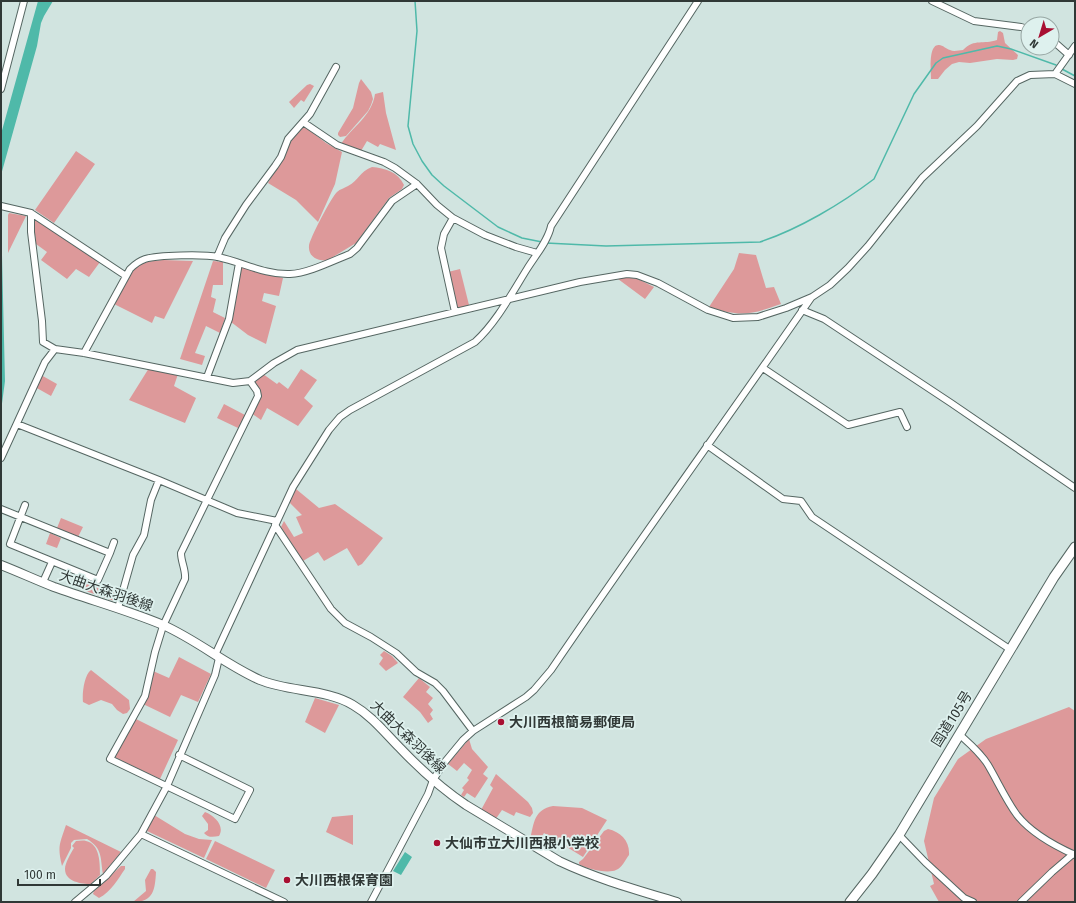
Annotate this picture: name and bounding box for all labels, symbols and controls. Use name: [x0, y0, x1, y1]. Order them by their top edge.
north arrow: [1020, 16, 1060, 56]
text: N: [1027, 36, 1041, 51]
street label: 大曲大森羽後線: [57, 567, 155, 615]
street label: 国道105号: [928, 688, 976, 750]
street label: 大曲大森羽後線: [367, 697, 449, 777]
place label: 大川西根簡易郵便局: [509, 714, 635, 731]
marker: 大川西根簡易郵便局: [496, 717, 506, 727]
place label: 大仙市立大川西根小学校: [445, 835, 599, 852]
marker: 大仙市立大川西根小学校: [432, 838, 442, 848]
scale bar: [18, 861, 100, 887]
text: 100 m: [24, 868, 56, 882]
place label: 大川西根保育園: [295, 872, 393, 889]
marker: 大川西根保育園: [282, 875, 292, 885]

